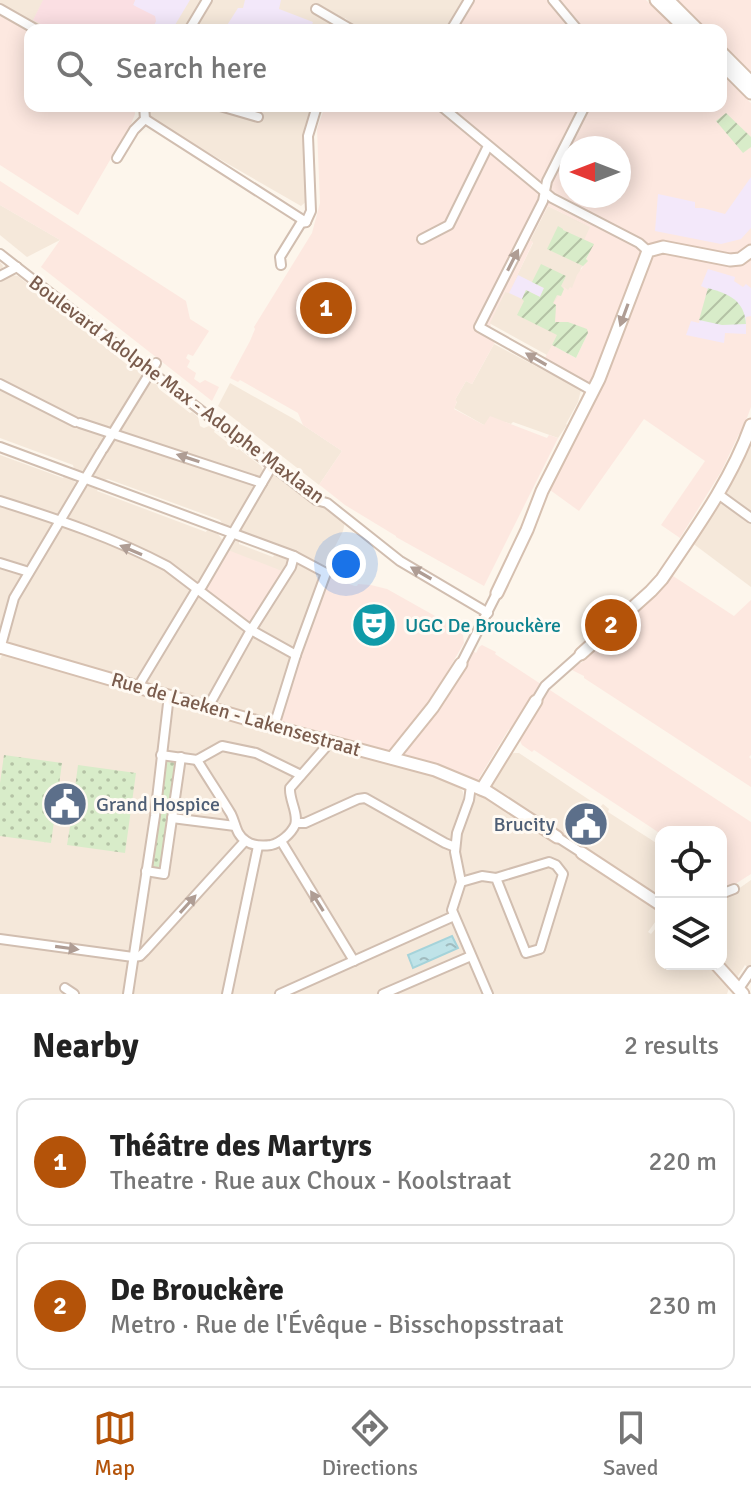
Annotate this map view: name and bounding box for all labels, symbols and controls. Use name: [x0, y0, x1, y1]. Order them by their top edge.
search box: [24, 24, 727, 112]
icon: search: [52, 46, 96, 90]
text: Search here: [116, 50, 267, 87]
north arrow: [559, 136, 631, 208]
one-way arrow: [506, 249, 520, 272]
street label: Boulevard Adolphe Max - Adolphe Maxlaan: [24, 270, 330, 509]
pin: 1: [300, 278, 352, 338]
one-way arrow: [618, 303, 630, 327]
one-way arrow: [525, 352, 548, 366]
one-way arrow: [176, 451, 200, 463]
one-way arrow: [119, 543, 143, 556]
your location: [326, 544, 366, 584]
one-way arrow: [410, 566, 432, 580]
pin: 2: [585, 595, 637, 655]
theatre icon: UGC De Brouckère: [350, 601, 398, 649]
place label: UGC De Brouckère: [405, 613, 561, 638]
street label: Rue de Laeken - Lakensestraat: [108, 667, 363, 762]
public building icon: Grand Hospice: [41, 780, 89, 828]
place label: Grand Hospice: [96, 792, 220, 817]
public building icon: Brucity: [562, 800, 610, 848]
place label: Brucity: [494, 812, 556, 837]
map controls: [655, 826, 727, 970]
button: locate: [655, 826, 727, 898]
one-way arrow: [311, 890, 325, 912]
one-way arrow: [179, 894, 197, 913]
button: layers: [655, 898, 727, 970]
one-way arrow: [55, 942, 80, 955]
text: Nearby: [32, 1025, 139, 1067]
text: 2 results: [624, 1030, 719, 1062]
text: Théâtre des Martyrs: [110, 1128, 372, 1165]
text: 1: [53, 1146, 67, 1178]
text: 220 m: [648, 1146, 717, 1178]
text: Theatre · Rue aux Choux - Koolstraat: [110, 1165, 511, 1197]
text: De Brouckère: [110, 1272, 284, 1309]
text: 2: [53, 1290, 67, 1322]
text: 230 m: [648, 1290, 717, 1322]
text: Metro · Rue de l'Évêque - Bisschopsstraat: [110, 1309, 564, 1341]
tab: Map: [93, 1406, 137, 1481]
tab: Directions: [322, 1406, 418, 1481]
tab: Saved: [603, 1406, 658, 1481]

